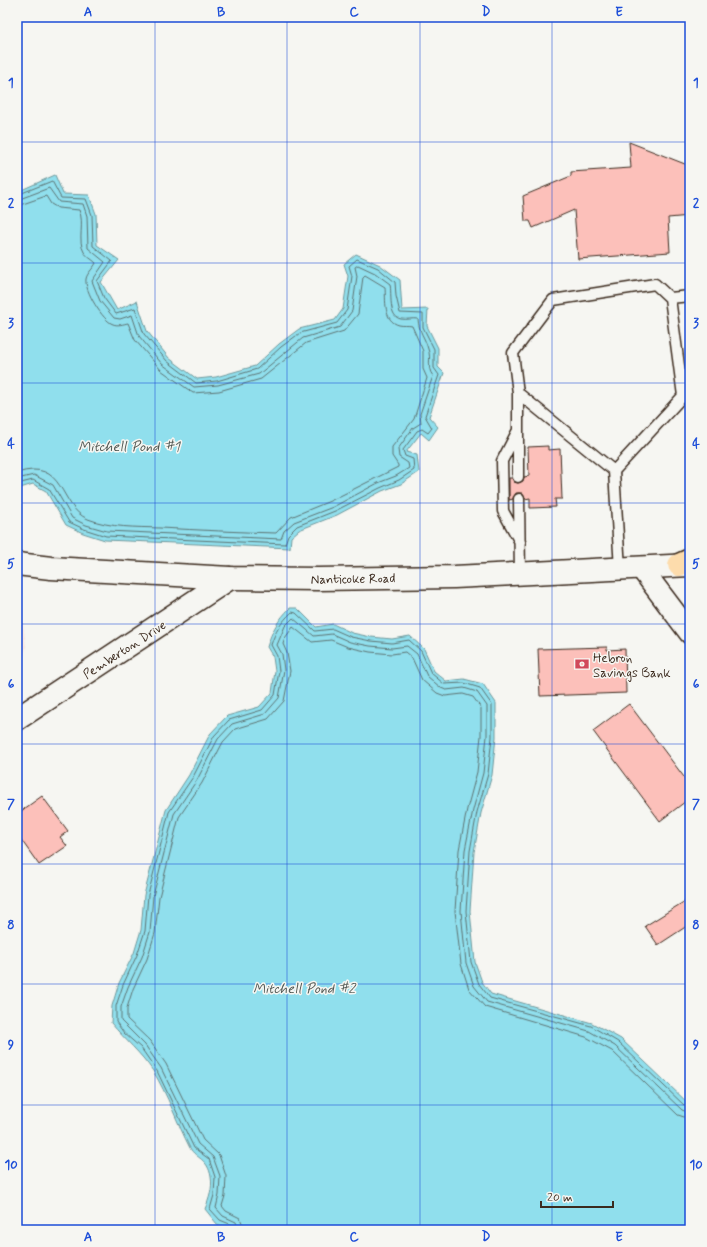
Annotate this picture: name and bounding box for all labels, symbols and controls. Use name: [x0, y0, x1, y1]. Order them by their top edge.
text: A: [84, 4, 92, 21]
text: B: [217, 4, 226, 21]
text: C: [349, 4, 359, 21]
text: D: [482, 4, 491, 21]
text: E: [615, 4, 623, 21]
text: 1: [8, 75, 14, 92]
text: 1: [693, 75, 699, 92]
text: 2: [8, 195, 15, 212]
text: 2: [693, 195, 700, 212]
text: 3: [8, 315, 14, 332]
text: 3: [693, 315, 699, 332]
text: 4: [7, 436, 15, 453]
text: 4: [692, 436, 700, 453]
water label: Mitchell Pond #1: [78, 438, 182, 456]
text: 5: [7, 556, 15, 573]
text: 5: [692, 556, 700, 573]
street label: Nanticoke Road: [311, 570, 396, 589]
street label: Pemberton Drive: [80, 617, 170, 683]
place label: Hebron Savings Bank: [593, 650, 671, 682]
bank icon: Hebron Savings Bank: [574, 656, 590, 672]
text: 6: [8, 676, 15, 693]
text: 6: [693, 676, 700, 693]
text: 7: [7, 796, 15, 813]
text: 7: [692, 796, 700, 813]
text: 8: [7, 917, 15, 934]
text: 8: [692, 917, 700, 934]
water label: Mitchell Pond #2: [253, 980, 357, 998]
text: 9: [8, 1037, 15, 1054]
text: 9: [693, 1037, 700, 1054]
text: 10: [4, 1157, 18, 1174]
text: 10: [689, 1157, 703, 1174]
scale bar: [541, 1183, 613, 1209]
text: 20 m: [547, 1190, 573, 1206]
text: A: [84, 1229, 92, 1246]
text: B: [217, 1229, 226, 1246]
text: C: [349, 1229, 359, 1246]
text: D: [482, 1229, 491, 1246]
text: E: [615, 1229, 623, 1246]

